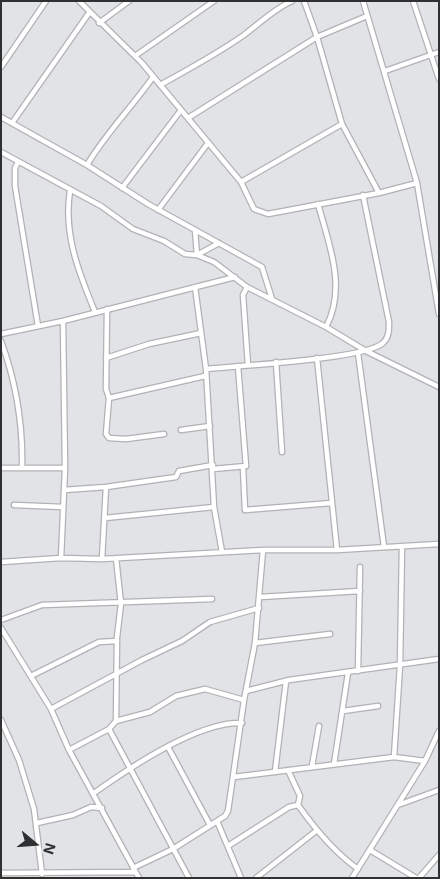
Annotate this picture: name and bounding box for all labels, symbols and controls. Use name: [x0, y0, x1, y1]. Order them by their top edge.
north arrow: [10, 819, 60, 869]
text: N: [40, 841, 59, 856]

